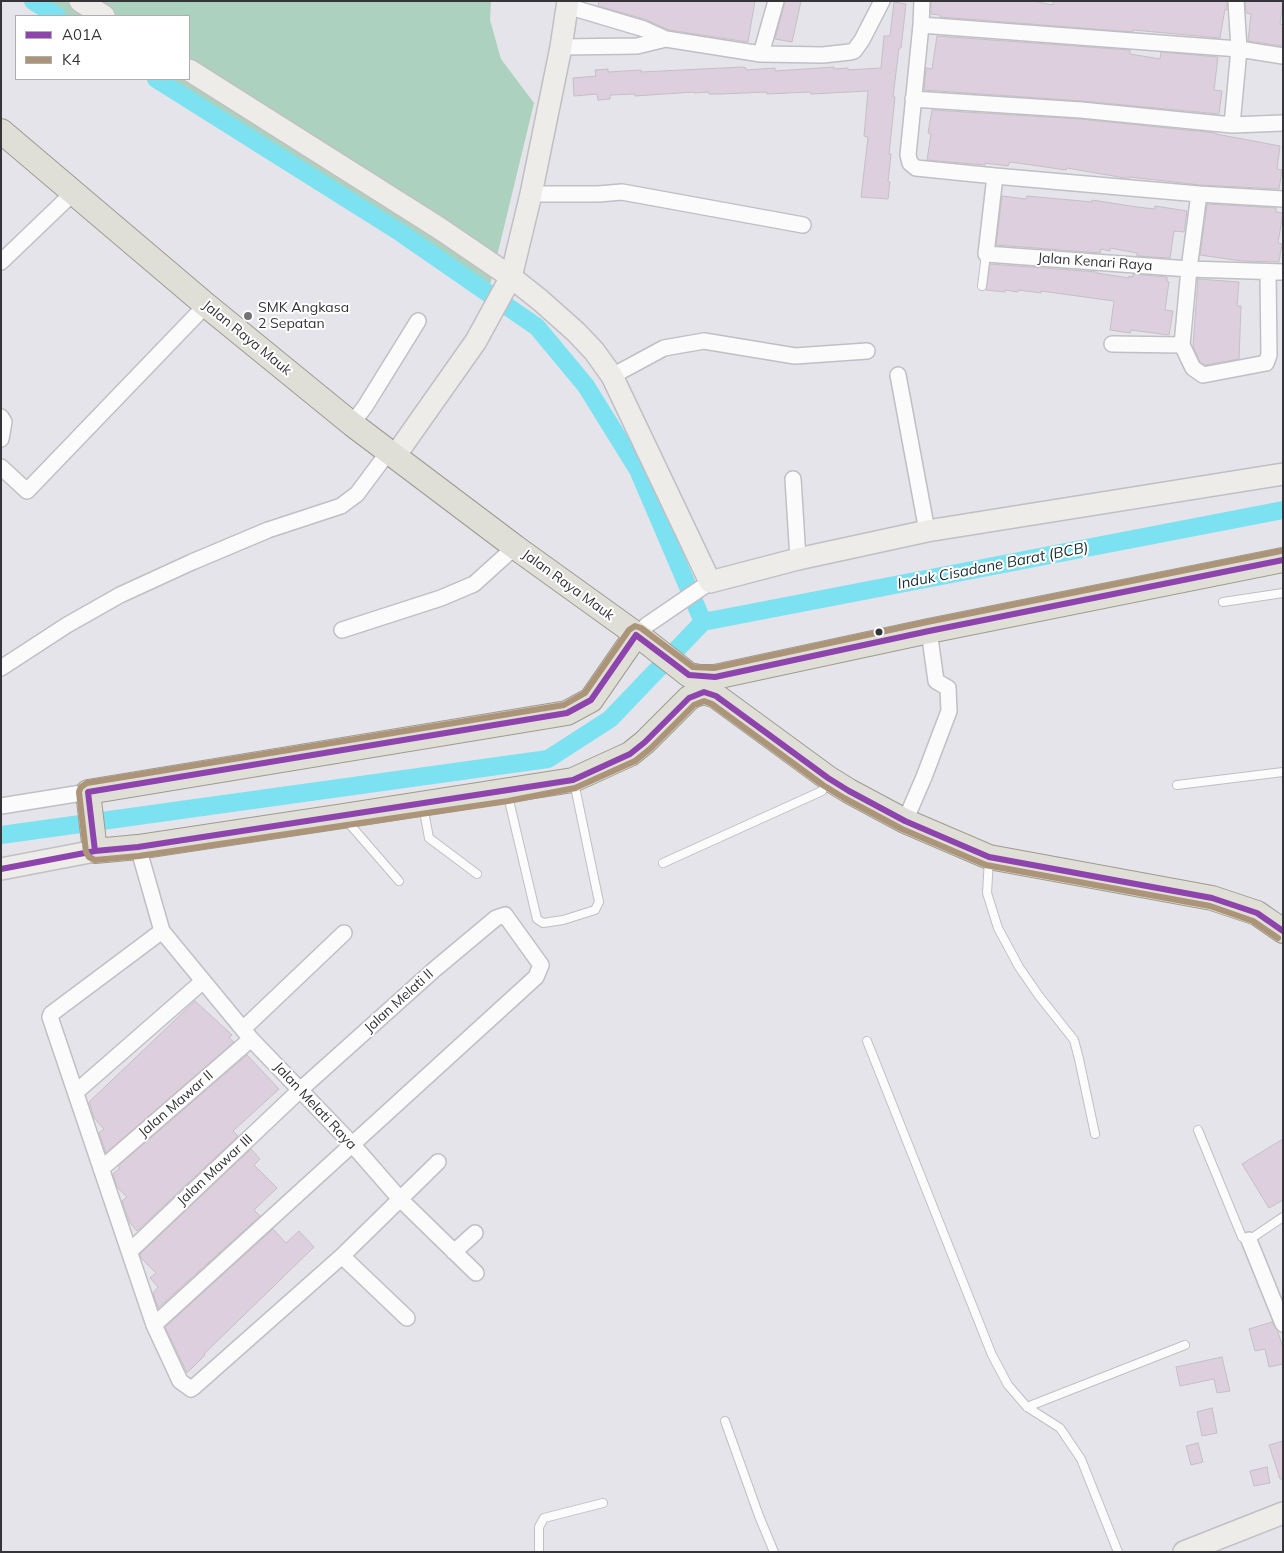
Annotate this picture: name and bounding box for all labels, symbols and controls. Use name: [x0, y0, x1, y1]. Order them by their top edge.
legend: [15, 15, 190, 80]
text: A01A: [62, 25, 102, 44]
text: K4: [62, 50, 81, 69]
street label: Jalan Kenari Raya: [1037, 250, 1153, 274]
street label: Jalan Raya Mauk: [199, 297, 295, 379]
place label: SMK Angkasa 2 Sepatan: [258, 300, 349, 332]
marker: SMK Angkasa 2 Sepatan: [242, 310, 254, 322]
water label: Induk Cisadane Barat (BCB): [896, 539, 1090, 593]
street label: Jalan Raya Mauk: [519, 546, 617, 624]
unlabelled marker: [874, 627, 884, 637]
street label: Jalan Melati II: [361, 966, 437, 1036]
street label: Jalan Melati Raya: [270, 1059, 360, 1153]
street label: Jalan Mawar II: [135, 1067, 217, 1141]
street label: Jalan Mawar III: [174, 1131, 256, 1209]

